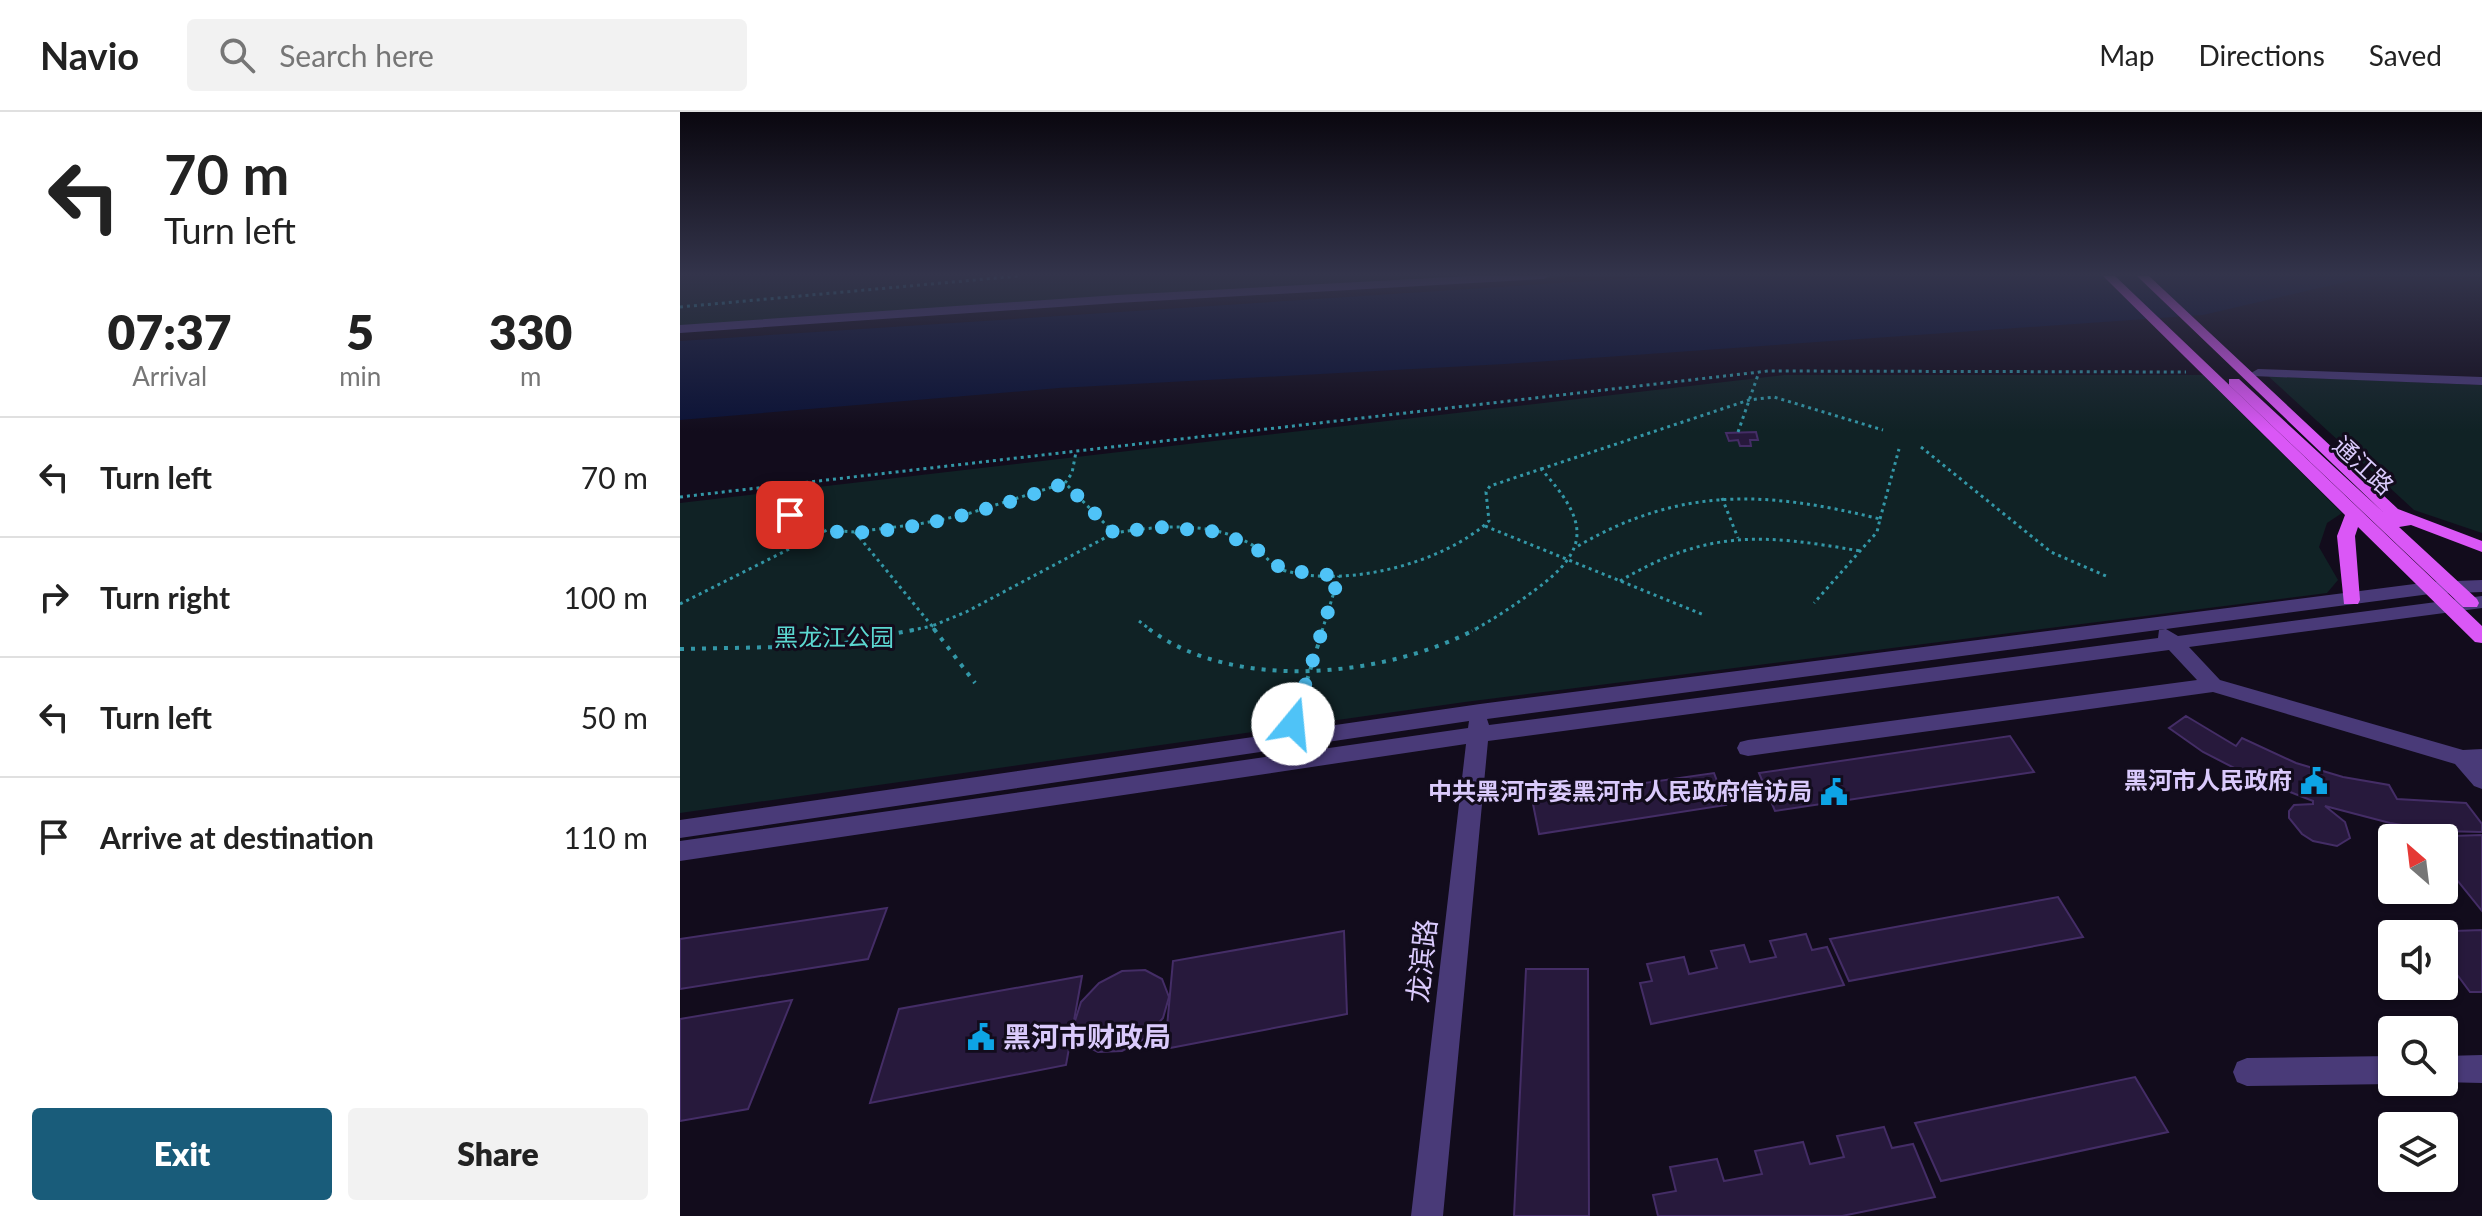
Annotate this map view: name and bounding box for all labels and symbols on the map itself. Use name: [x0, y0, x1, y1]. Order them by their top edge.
street label: 通江路: [2328, 430, 2400, 500]
pin: [756, 481, 824, 549]
park label: 黑龙江公园: [774, 622, 894, 651]
position arrow: [1251, 682, 1335, 766]
place label: 黑河市人民政府: [2124, 765, 2292, 794]
public building icon: 黑河市人民政府: [2299, 766, 2329, 796]
place label: 中共黑河市委黑河市人民政府信访局: [1428, 776, 1812, 805]
public building icon: 中共黑河市委黑河市人民政府信访局: [1819, 777, 1849, 807]
north arrow: [2378, 824, 2458, 904]
street label: 龙滨路: [1400, 917, 1442, 1004]
place label: 黑河市财政局: [1003, 1019, 1171, 1053]
public building icon: 黑河市财政局: [966, 1022, 996, 1052]

